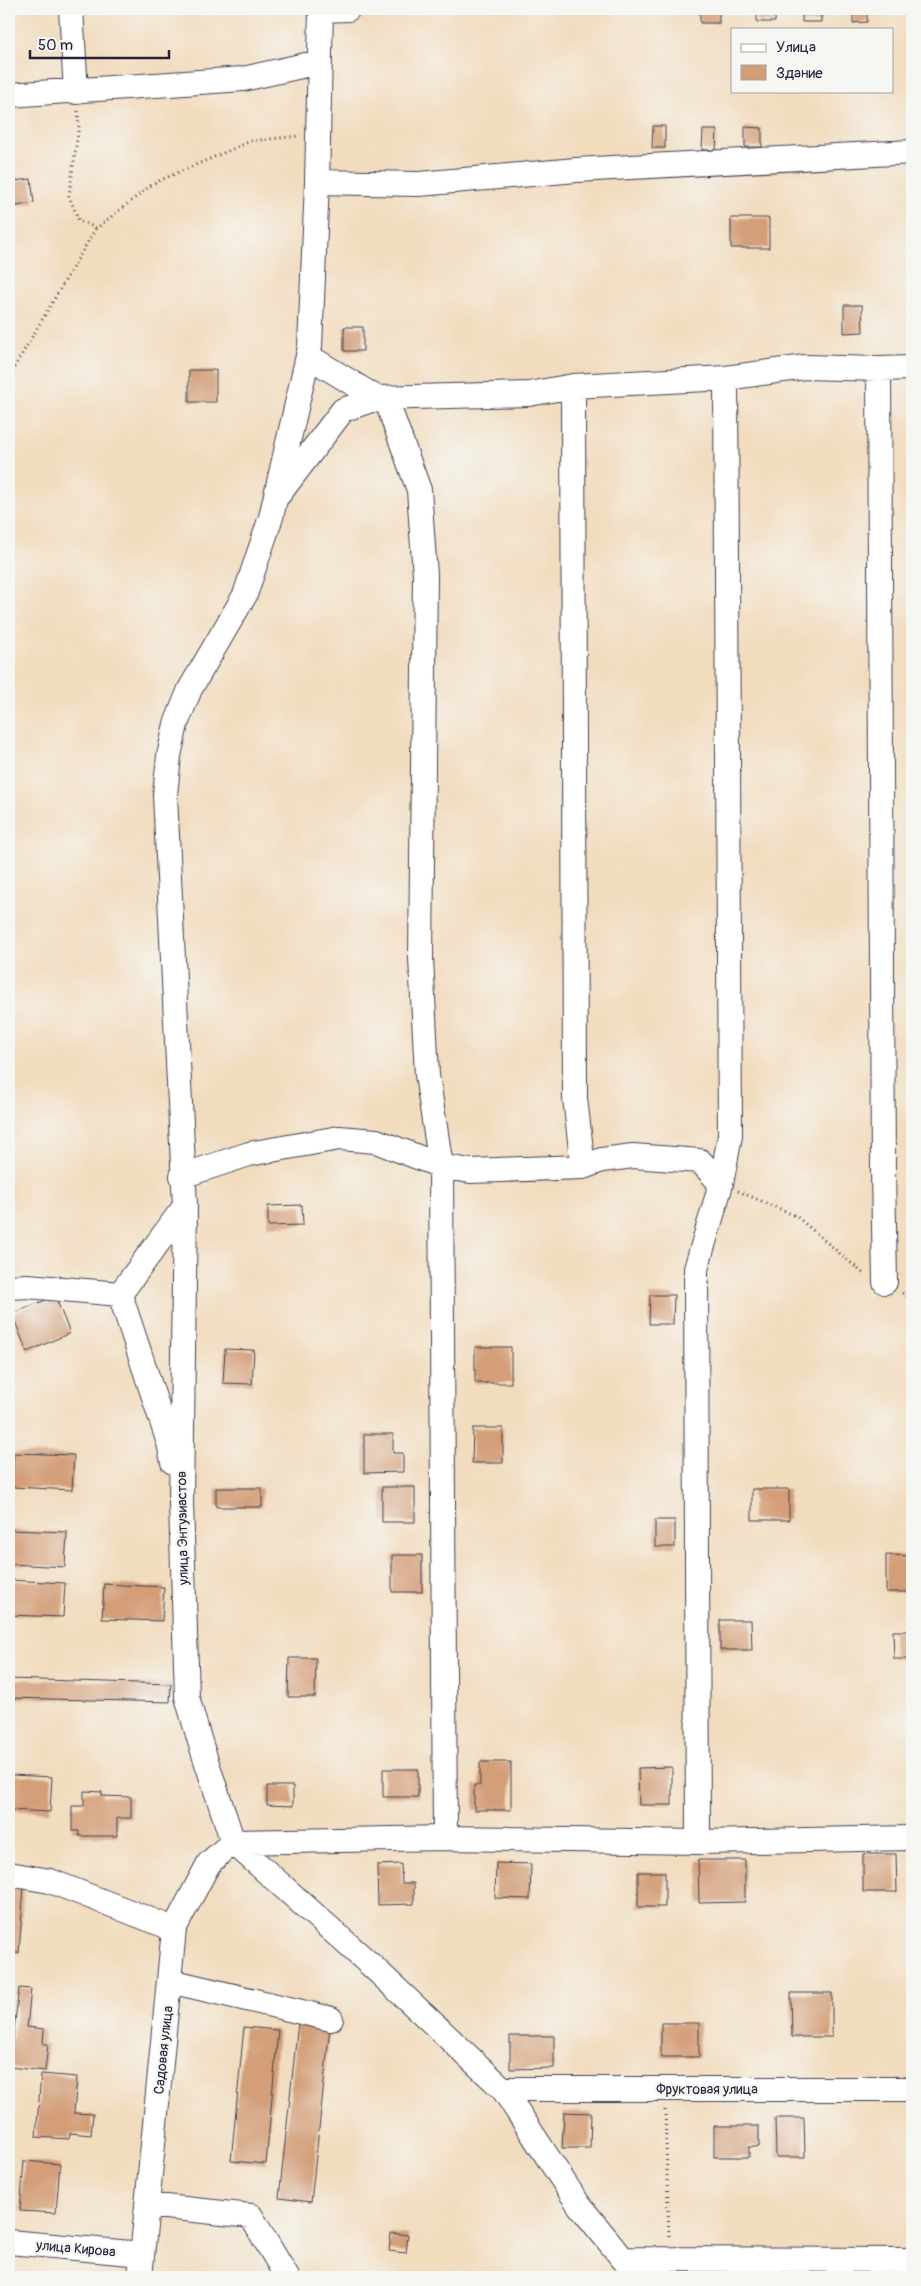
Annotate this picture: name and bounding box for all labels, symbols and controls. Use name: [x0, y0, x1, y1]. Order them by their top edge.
scale bar: [30, 28, 169, 60]
legend: [731, 28, 894, 92]
text: 50 m: [38, 36, 73, 55]
text: Улица: [776, 38, 816, 57]
text: Здание: [776, 64, 823, 83]
street label: улица Энтузиастов: [173, 1471, 192, 1586]
street label: Садовая улица: [150, 2005, 177, 2095]
street label: Фруктовая улица: [656, 2081, 758, 2098]
street label: улица Кирова: [35, 2236, 116, 2260]

